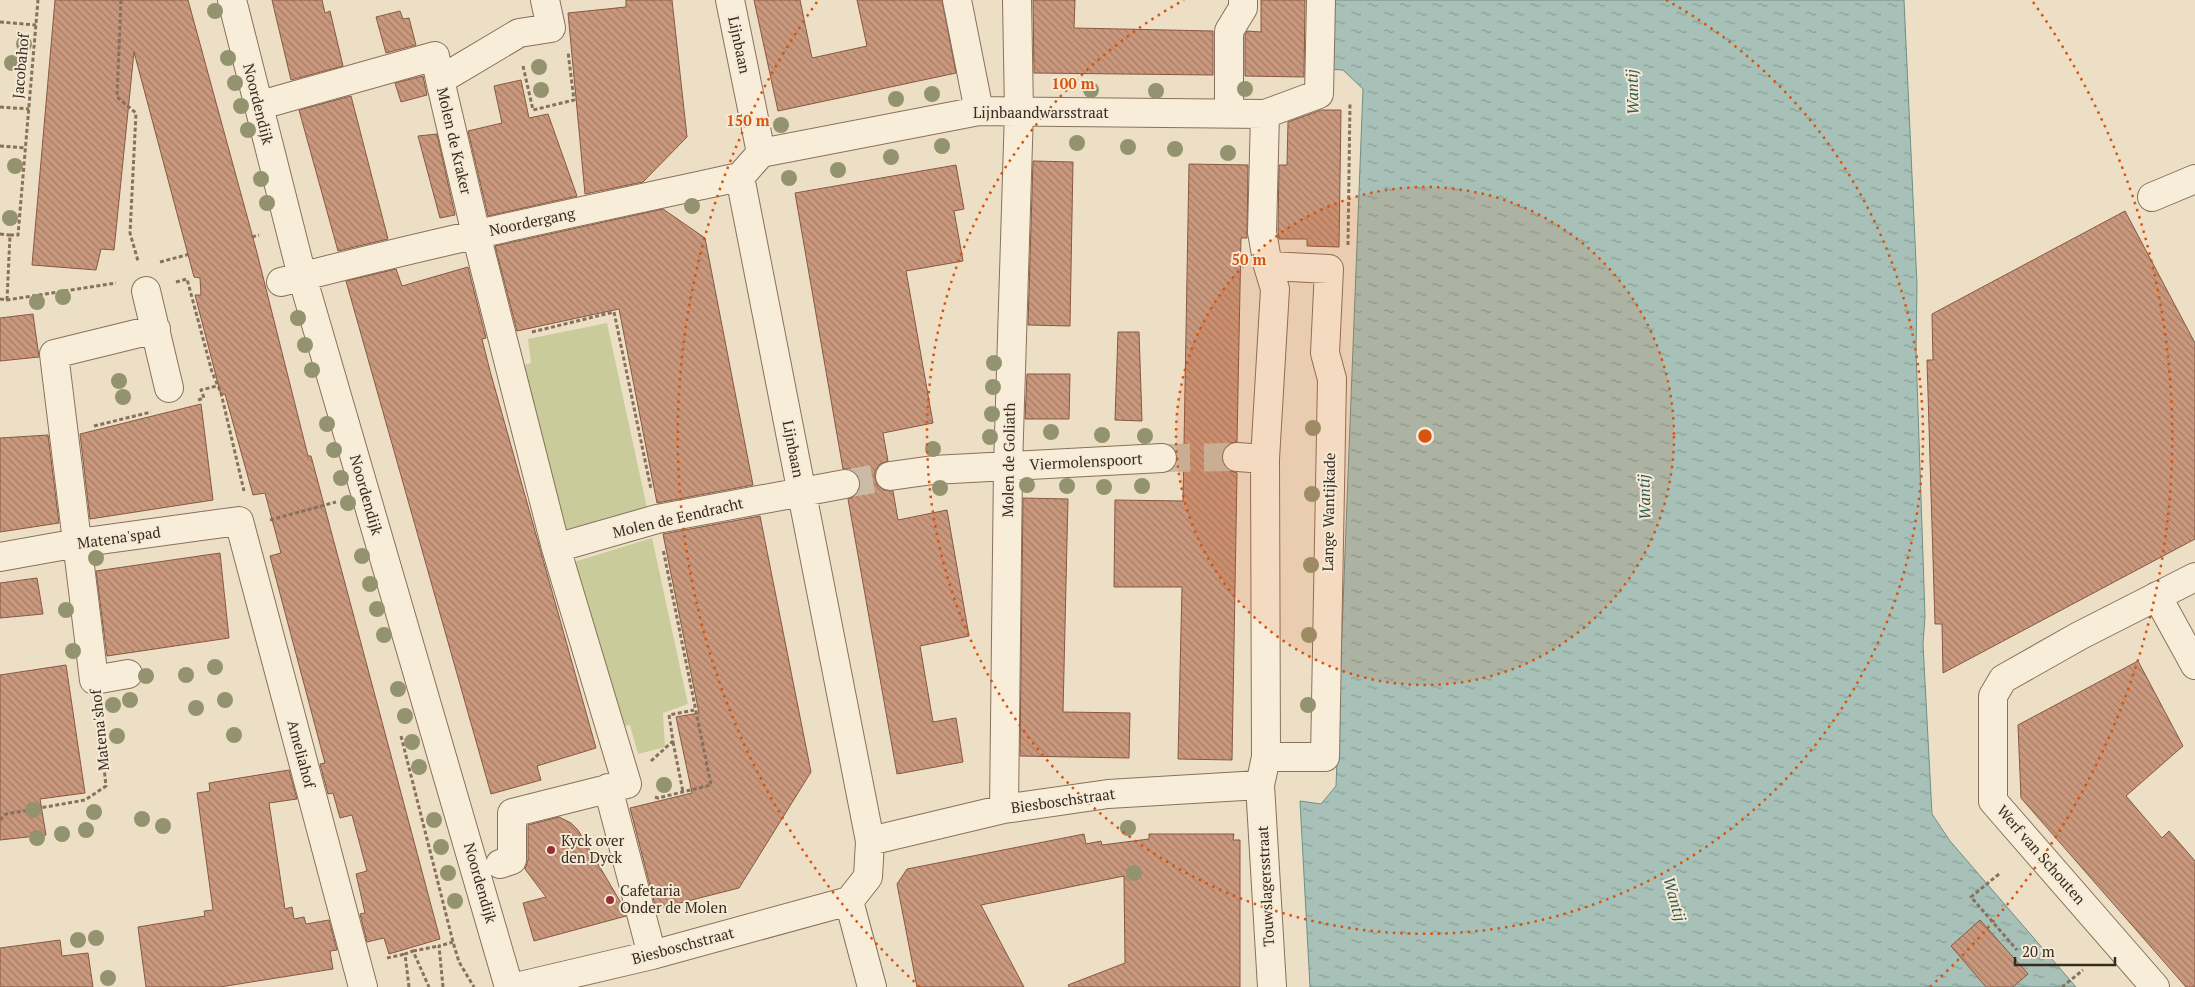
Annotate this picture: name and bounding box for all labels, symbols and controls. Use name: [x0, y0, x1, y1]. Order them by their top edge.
street label: Lijnbaan: [724, 14, 756, 75]
street label: Jacobahof: [7, 31, 33, 100]
street label: Noordendijk: [239, 61, 279, 147]
water label: Wantij: [1620, 68, 1644, 115]
text: 100 m: [1051, 73, 1095, 93]
street label: Molen de Kraker: [433, 85, 477, 197]
street label: Lijnbaandwarsstraat: [973, 102, 1109, 122]
text: 150 m: [726, 110, 770, 130]
street label: Noordergang: [487, 202, 578, 240]
text: 50 m: [1232, 249, 1267, 269]
street label: Molen de Goliath: [997, 402, 1019, 518]
street label: Lijnbaan: [779, 418, 809, 479]
centre of rings: [1416, 427, 1434, 445]
street label: Viermolenspoort: [1029, 448, 1143, 474]
street label: Noordendijk: [346, 452, 388, 538]
street label: Lange Wantijkade: [1317, 452, 1339, 572]
water label: Wantij: [1632, 473, 1656, 520]
street label: Molen de Eendracht: [610, 492, 746, 542]
street label: Matena'spad: [76, 521, 162, 553]
street label: Matena'shof: [85, 688, 113, 772]
street label: Ameliahof: [283, 718, 321, 791]
street label: Biesboschstraat: [1009, 783, 1117, 817]
street label: Werf van Schouten: [1993, 800, 2091, 908]
street label: Touwslagersstraat: [1252, 825, 1278, 947]
place label: Kyck over den Dyck: [561, 830, 624, 867]
street label: Noordendijk: [460, 840, 502, 926]
marker: Kyck over den Dyck: [545, 844, 557, 856]
water label: Wantij: [1658, 874, 1692, 925]
place label: Cafetaria Onder de Molen: [620, 880, 727, 917]
marker: Cafetaria Onder de Molen: [604, 894, 616, 906]
street label: Biesboschstraat: [629, 922, 736, 968]
scale bar: [2015, 934, 2115, 966]
text: 20 m: [2022, 941, 2055, 961]

